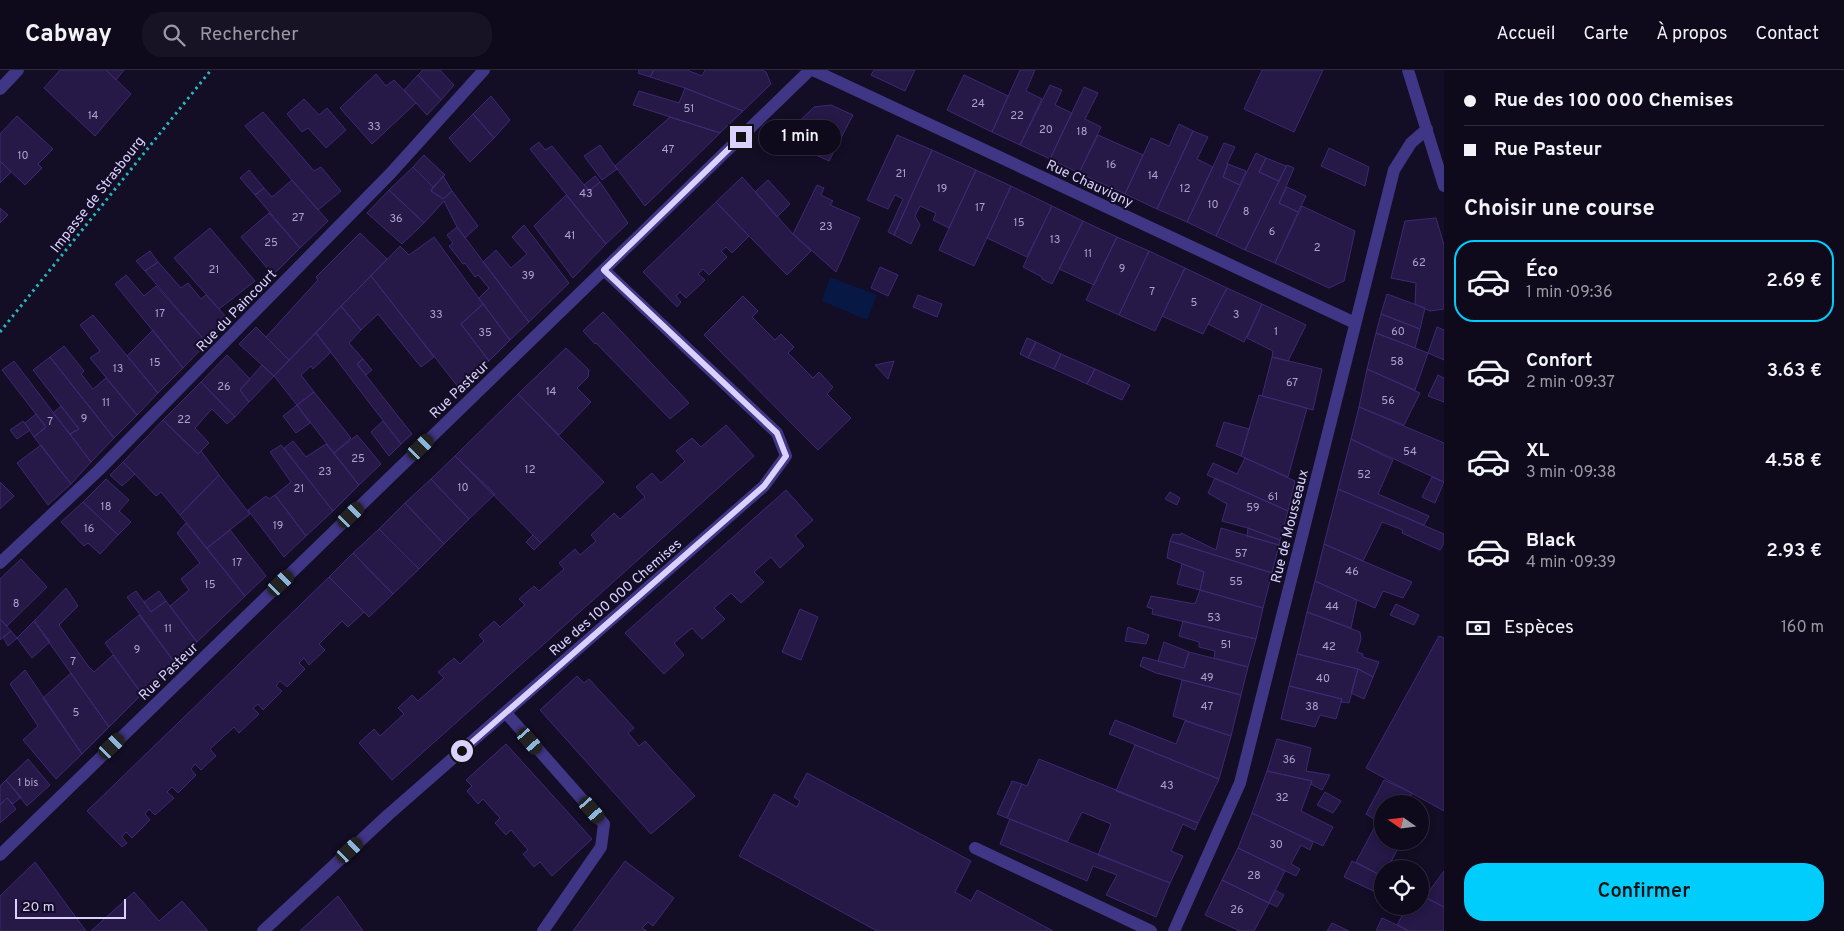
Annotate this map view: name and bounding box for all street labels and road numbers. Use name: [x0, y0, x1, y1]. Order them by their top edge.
street label: Impasse de Strasbourg: [47, 133, 149, 256]
street label: Rue Chauvigny: [1043, 157, 1136, 212]
street label: Rue du Paincourt: [193, 266, 281, 356]
street label: Rue Pasteur: [427, 357, 494, 423]
street label: Rue de Mousseaux: [1268, 468, 1313, 585]
street label: Rue des 100 000 Chemises: [546, 536, 686, 660]
street label: Rue Pasteur: [136, 639, 203, 705]

